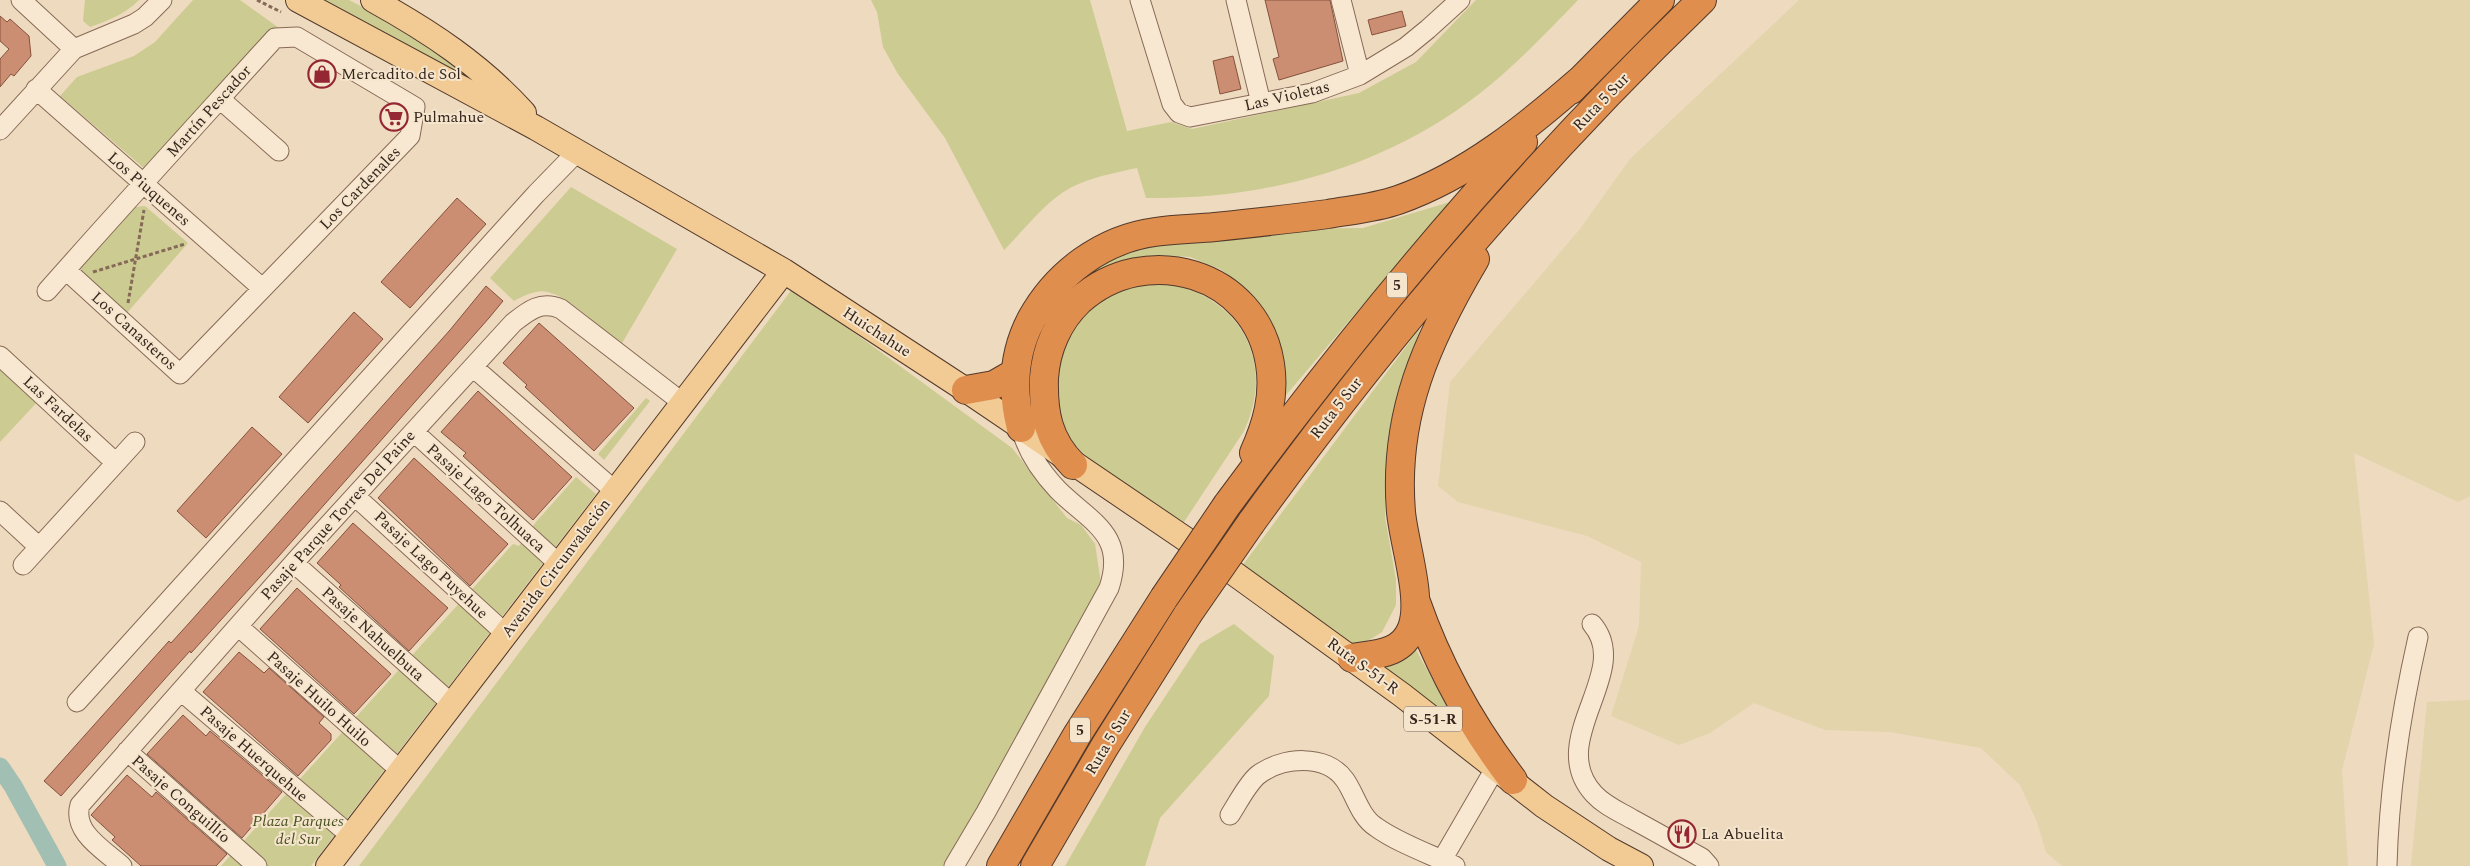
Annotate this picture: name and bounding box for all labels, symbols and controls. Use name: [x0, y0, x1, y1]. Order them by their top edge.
street label: Martín Pescador: [161, 59, 257, 163]
shop icon: Mercadito de Sol: [307, 59, 337, 89]
place label: Mercadito de Sol: [341, 62, 461, 86]
street label: Ruta 5 Sur: [1567, 67, 1635, 137]
street label: Las Violetas: [1242, 75, 1332, 117]
supermarket icon: Pulmahue: [379, 102, 409, 132]
place label: Pulmahue: [413, 105, 484, 129]
street label: Los Cardenales: [314, 141, 406, 235]
street label: Los Piuquenes: [102, 146, 196, 232]
road number: 5: [1387, 272, 1407, 298]
street label: Los Canasteros: [86, 286, 182, 376]
street label: Huichahue: [838, 301, 916, 363]
street label: Las Fardelas: [17, 370, 99, 448]
street label: Ruta 5 Sur: [1304, 372, 1368, 444]
street label: Pasaje Parque Torres Del Paine: [255, 425, 421, 605]
street label: Pasaje Lago Tolhuaca: [421, 438, 551, 558]
street label: Avenida Circunvalación: [496, 493, 616, 643]
street label: Pasaje Lago Puyehue: [368, 505, 494, 625]
street label: Pasaje Nahuelbuta: [316, 581, 430, 687]
street label: Ruta S-51-R: [1322, 632, 1404, 701]
street label: Pasaje Huilo Huilo: [261, 645, 377, 753]
street label: Pasaje Huerquehue: [194, 700, 314, 808]
street label: Ruta 5 Sur: [1079, 705, 1137, 779]
road number: S-51-R: [1404, 706, 1462, 732]
road number: 5: [1070, 718, 1090, 742]
street label: Pasaje Conguillío: [126, 749, 236, 849]
park label: Plaza Parques del Sur: [252, 809, 344, 851]
restaurant icon: La Abuelita: [1667, 819, 1697, 849]
place label: La Abuelita: [1701, 822, 1784, 846]

